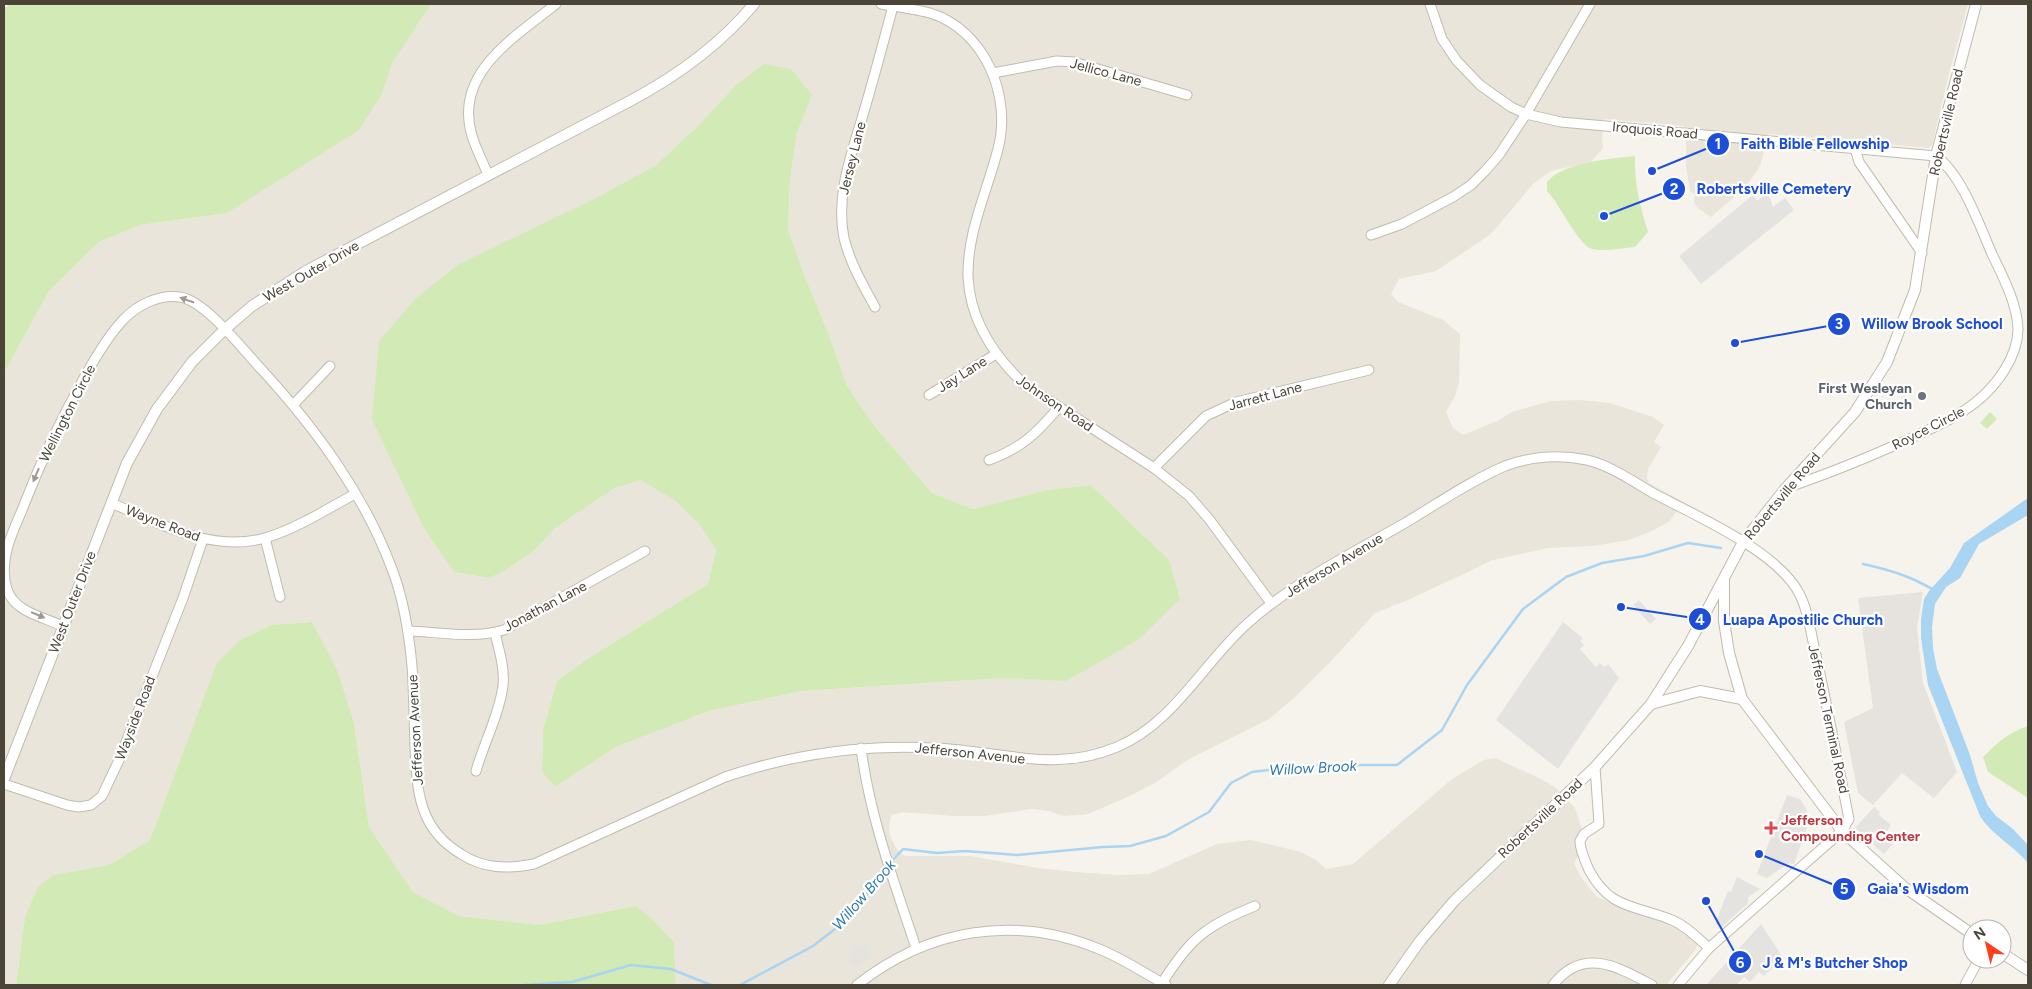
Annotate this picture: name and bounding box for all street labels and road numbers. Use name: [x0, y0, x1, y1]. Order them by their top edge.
street label: Jellico Lane: [1068, 55, 1144, 90]
street label: Robertsville Road: [1926, 67, 1967, 177]
street label: Iroquois Road: [1611, 118, 1699, 143]
street label: Jersey Lane: [835, 120, 870, 196]
street label: West Outer Drive: [260, 237, 363, 306]
street label: Jay Lane: [934, 352, 990, 396]
street label: Wellington Circle: [36, 361, 99, 465]
street label: Johnson Road: [1013, 371, 1096, 435]
street label: Jarrett Lane: [1227, 378, 1304, 414]
street label: Royce Circle: [1889, 403, 1968, 454]
street label: Robertsville Road: [1741, 449, 1824, 544]
street label: Wayne Road: [123, 501, 202, 545]
street label: Jefferson Avenue: [1282, 529, 1386, 601]
street label: West Outer Drive: [45, 548, 100, 656]
street label: Jonathan Lane: [501, 577, 590, 635]
street label: Jefferson Terminal Road: [1804, 643, 1853, 795]
street label: Wayside Road: [112, 674, 159, 763]
street label: Jefferson Avenue: [404, 674, 427, 786]
street label: Jefferson Avenue: [914, 739, 1026, 768]
street label: Robertsville Road: [1495, 775, 1586, 862]

